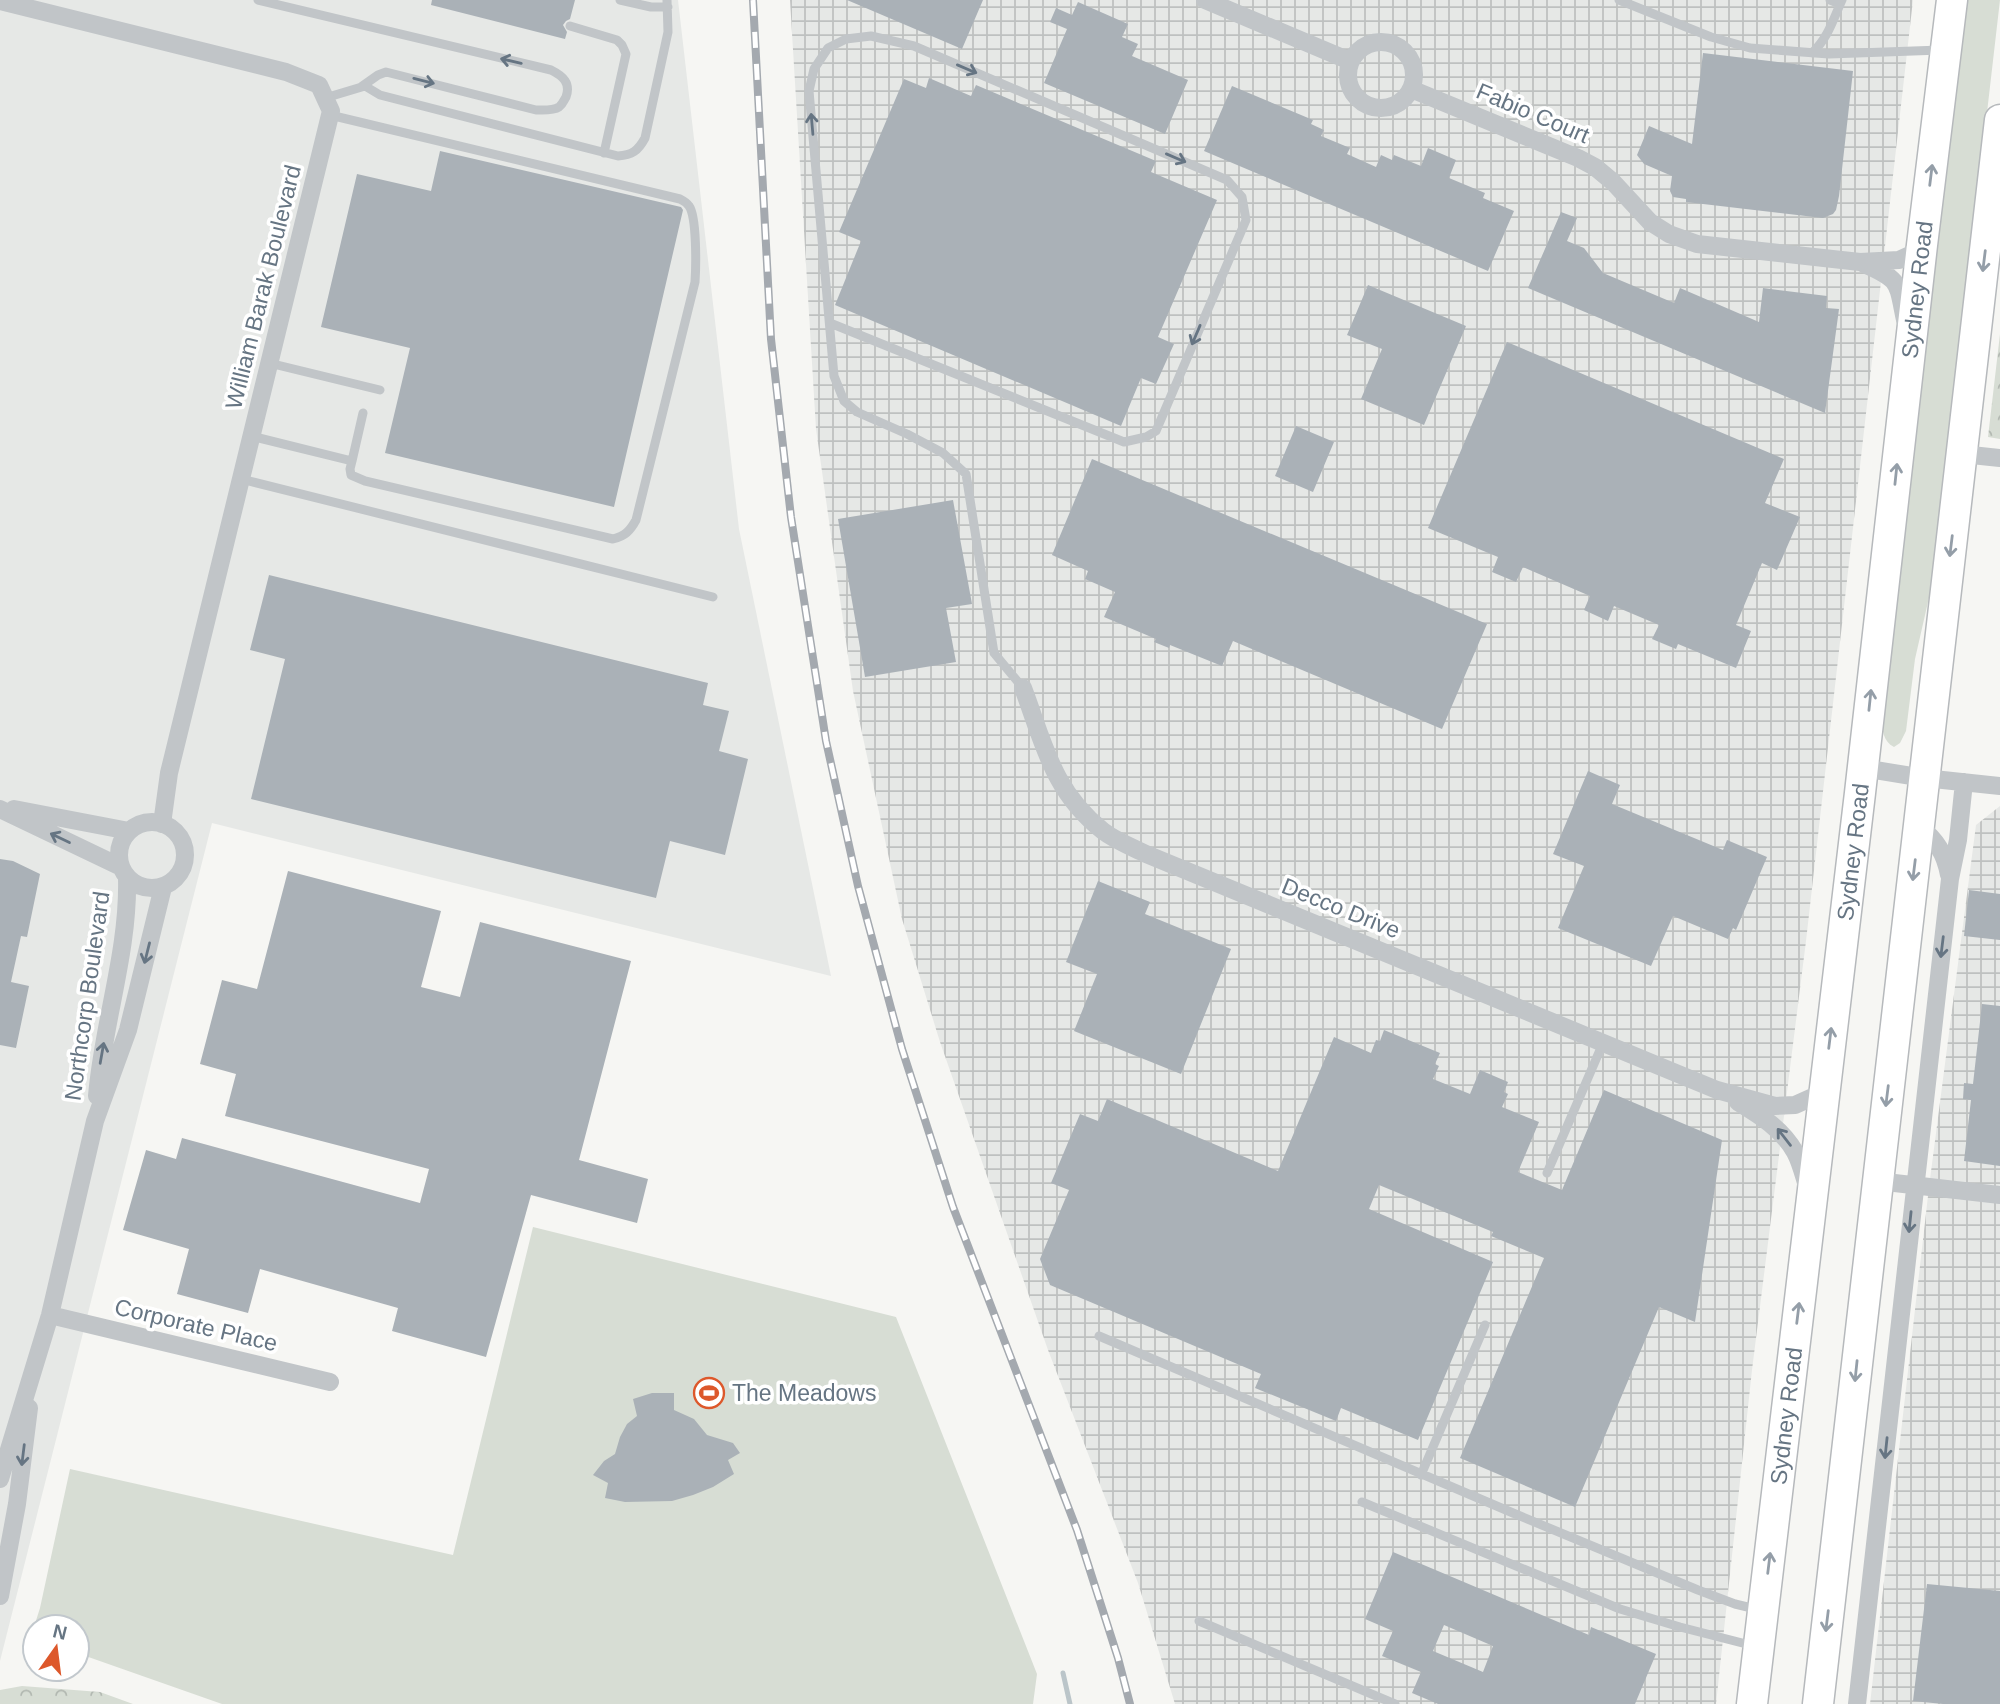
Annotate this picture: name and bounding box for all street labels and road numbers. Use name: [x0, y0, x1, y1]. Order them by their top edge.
street label: Fabio Court: [1473, 78, 1594, 149]
street label: William Barak Boulevard: [220, 162, 306, 412]
street label: Sydney Road: [1896, 219, 1938, 360]
street label: Sydney Road: [1832, 782, 1874, 922]
street label: Decco Drive: [1278, 872, 1404, 944]
street label: Northcorp Boulevard: [59, 890, 115, 1102]
street label: Corporate Place: [112, 1294, 280, 1356]
street label: Sydney Road: [1765, 1346, 1807, 1486]

